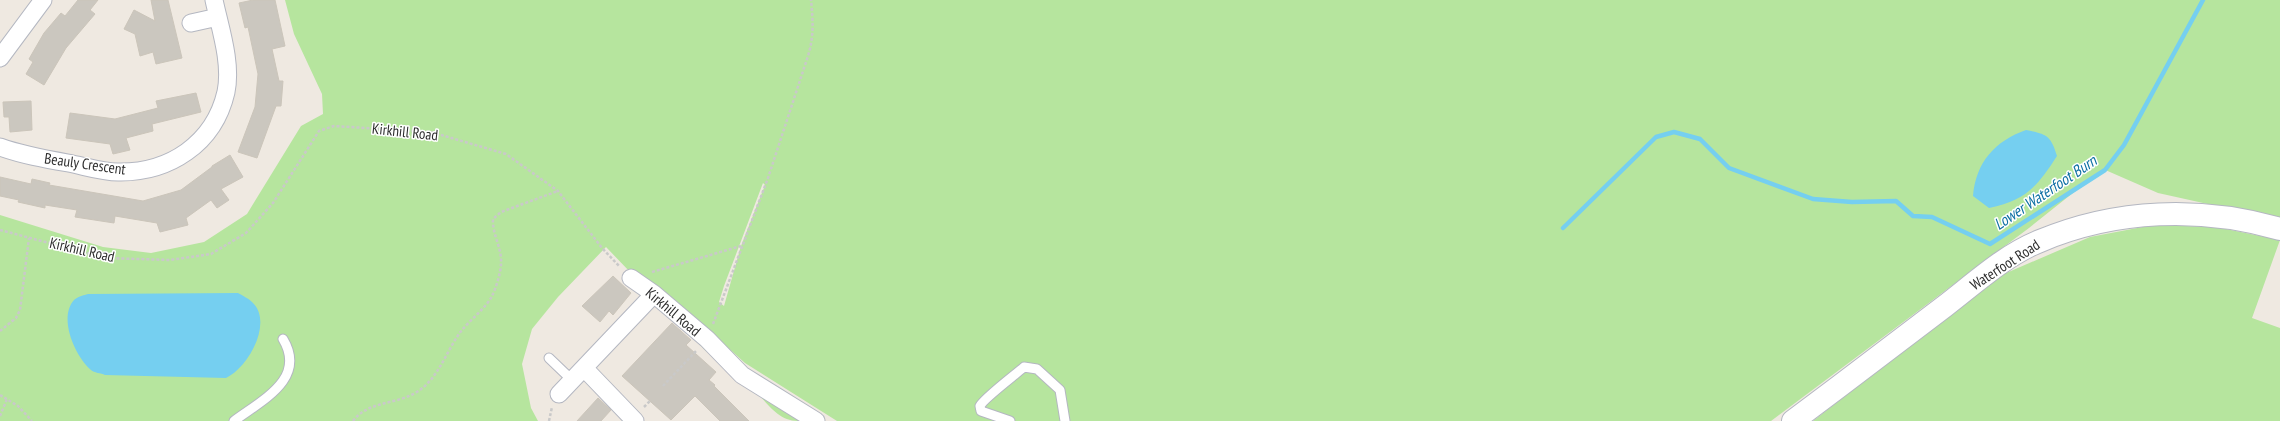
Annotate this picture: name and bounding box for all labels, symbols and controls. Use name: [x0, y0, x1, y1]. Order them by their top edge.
street label: Kirkhill Road: [371, 119, 439, 144]
street label: Beauly Crescent: [43, 148, 127, 179]
water label: Lower Waterfoot Burn: [1990, 150, 2101, 234]
street label: Kirkhill Road: [48, 233, 117, 266]
street label: Waterfoot Road: [1966, 235, 2043, 294]
street label: Kirkhill Road: [642, 283, 705, 340]

